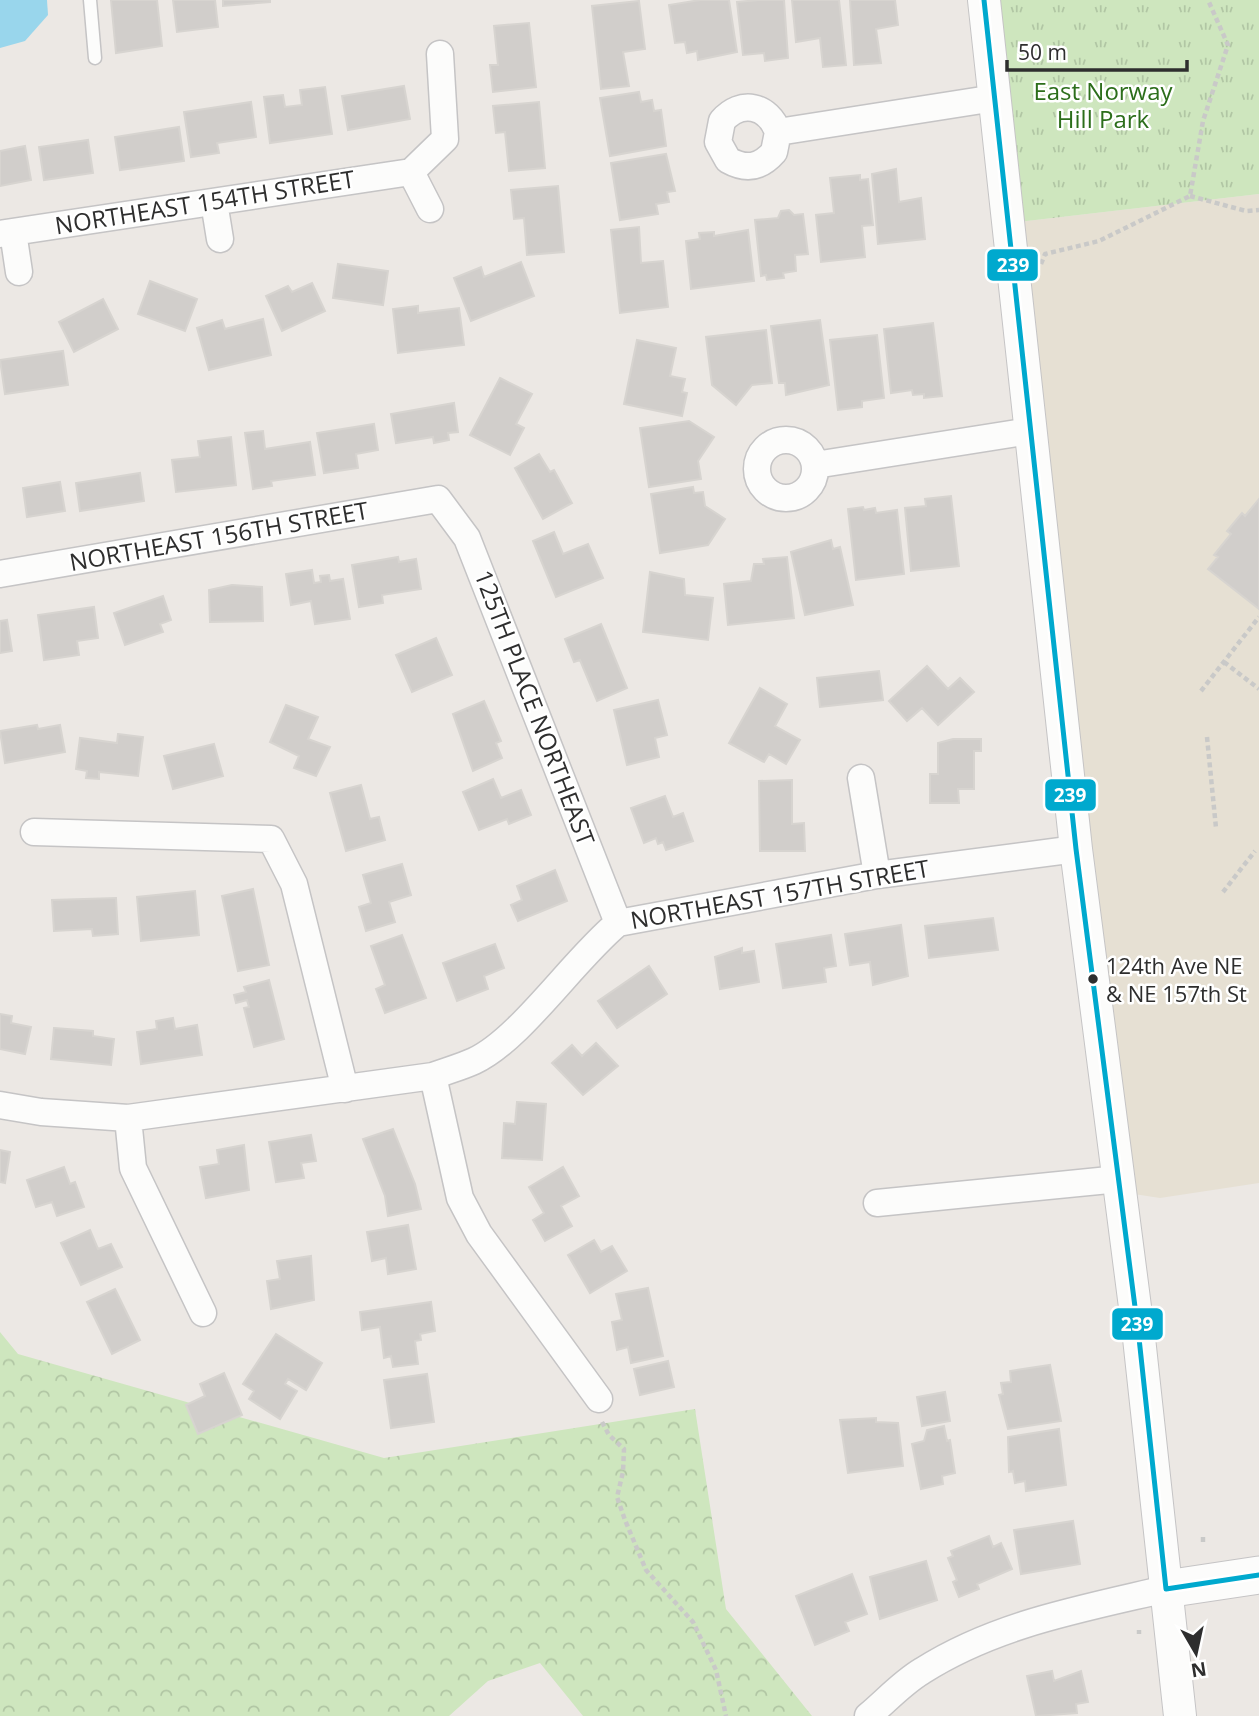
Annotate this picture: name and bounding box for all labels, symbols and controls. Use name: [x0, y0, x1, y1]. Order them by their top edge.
scale bar: [1007, 28, 1187, 72]
text: 50 m: [1018, 38, 1067, 66]
park label: East Norway Hill Park: [1033, 74, 1174, 135]
street label: NORTHEAST 154TH STREET: [53, 162, 357, 242]
line badge: 239: [986, 248, 1039, 282]
text: 239: [997, 252, 1029, 278]
street label: NORTHEAST 156TH STREET: [67, 493, 371, 578]
street label: 125TH PLACE NORTHEAST: [468, 565, 603, 850]
line badge: 239: [1044, 778, 1097, 812]
text: 239: [1054, 782, 1086, 808]
street label: NORTHEAST 157TH STREET: [628, 851, 932, 936]
place label: 124th Ave NE & NE 157th St: [1106, 950, 1247, 1008]
marker: 124th Ave NE & NE 157th St: [1086, 972, 1100, 986]
line badge: 239: [1111, 1307, 1164, 1341]
text: 239: [1121, 1311, 1153, 1337]
north arrow: [1161, 1618, 1231, 1688]
text: N: [1189, 1656, 1208, 1684]

